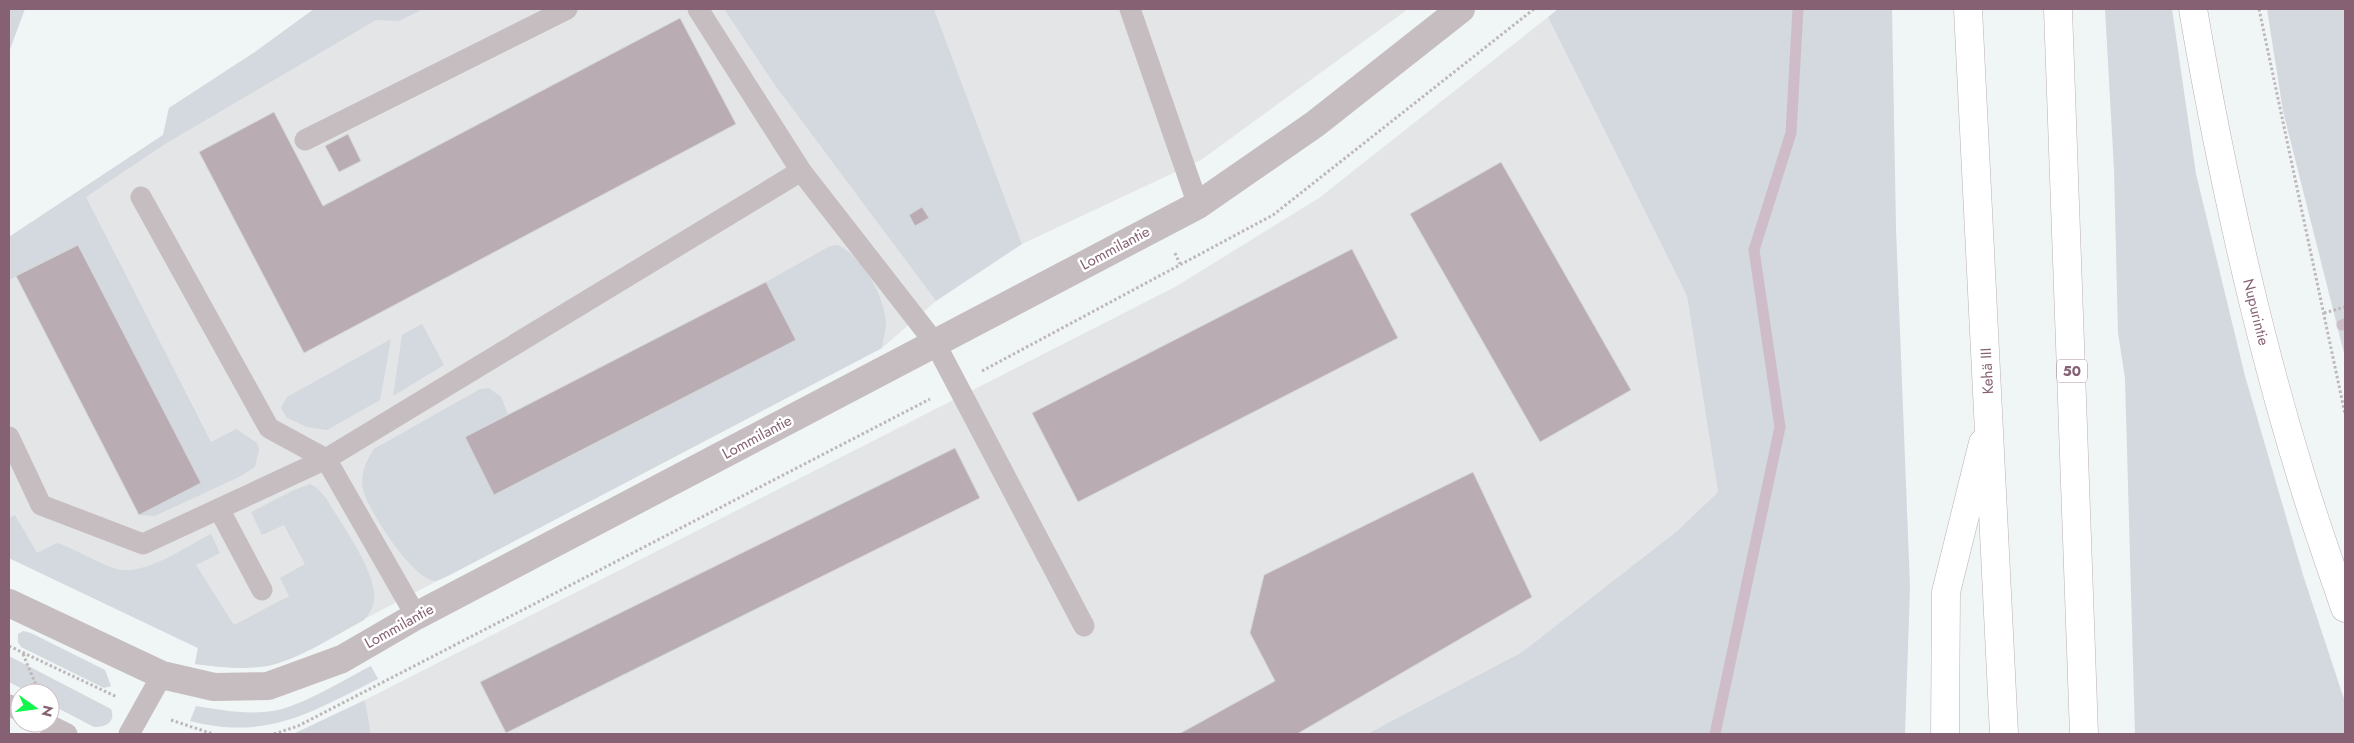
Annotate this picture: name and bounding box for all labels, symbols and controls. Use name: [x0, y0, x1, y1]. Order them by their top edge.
street label: Lommilantie: [1076, 220, 1154, 276]
street label: Nupurintie: [2237, 276, 2275, 348]
street label: Kehä III: [1975, 347, 1999, 395]
road number: 50: [2057, 360, 2087, 382]
street label: Lommilantie: [718, 409, 796, 465]
street label: Lommilantie: [360, 598, 438, 654]
north arrow: [10, 683, 60, 733]
text: N: [37, 703, 59, 719]

